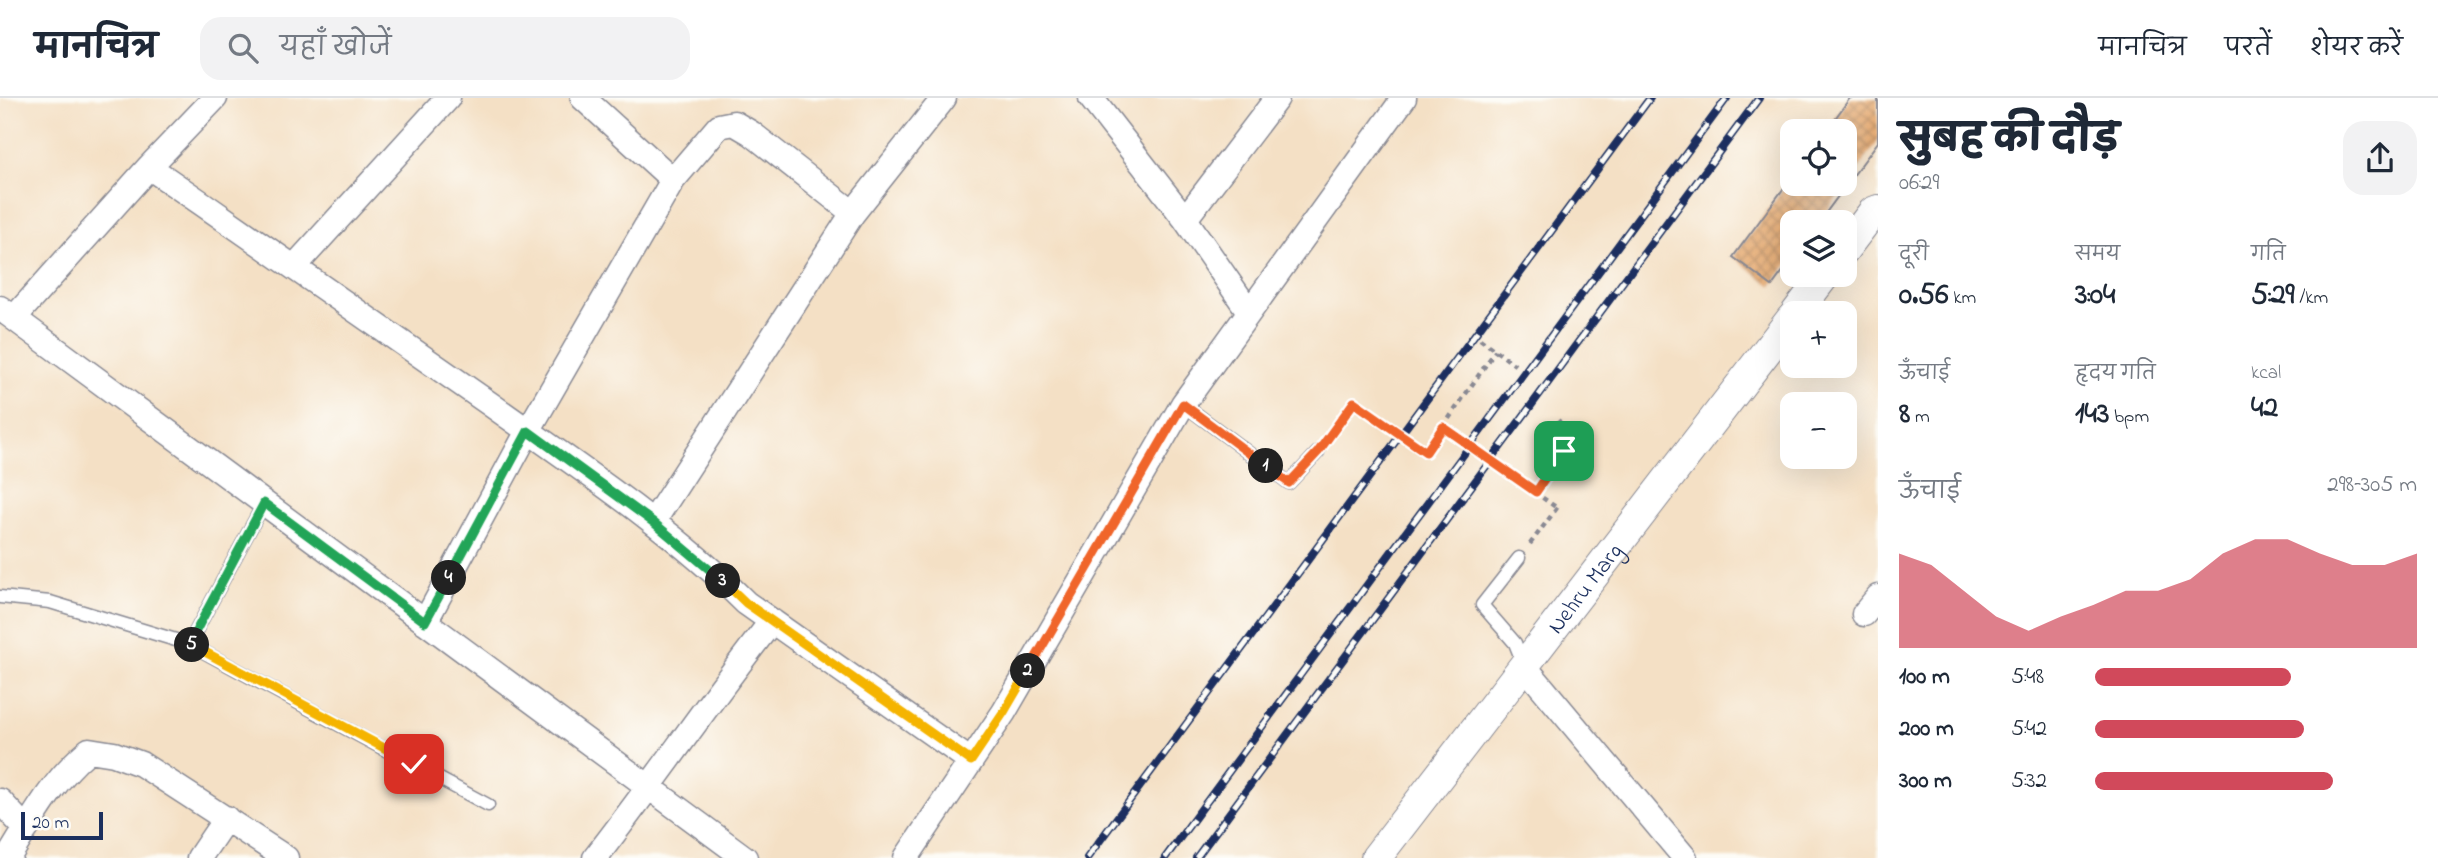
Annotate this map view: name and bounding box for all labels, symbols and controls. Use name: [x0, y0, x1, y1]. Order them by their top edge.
search box: [200, 17, 690, 80]
text: मानचित्र: [35, 25, 158, 73]
icon: search: [224, 29, 262, 67]
text: यहाँ खोजें: [280, 30, 391, 68]
text: मानचित्र: [2099, 32, 2187, 67]
text: परतें: [2225, 32, 2272, 67]
text: शेयर करें: [2310, 32, 2403, 67]
text: सुबह की दौड़: [1899, 113, 2119, 169]
map controls: [1780, 119, 1857, 469]
button: locate: [1780, 119, 1857, 196]
button: share: [2343, 121, 2417, 195]
text: 06:29: [1899, 167, 1939, 200]
button: layers: [1780, 210, 1857, 287]
text: दूरी: [1899, 242, 1929, 269]
text: समय: [2075, 242, 2120, 269]
text: गति: [2251, 242, 2286, 269]
text: 0.56: [1899, 274, 1948, 318]
text: 3:04: [2075, 274, 2115, 318]
text: 5:29: [2251, 274, 2295, 318]
text: km: [1948, 285, 1976, 312]
text: /km: [2295, 285, 2328, 312]
button: +: [1780, 301, 1857, 378]
text: kcal: [2251, 360, 2281, 387]
text: ऊँचाई: [1899, 361, 1950, 388]
text: हृदय गति: [2075, 361, 2156, 388]
text: 42: [2251, 387, 2278, 431]
button: −: [1780, 392, 1857, 469]
text: 8: [1899, 393, 1910, 437]
text: 143: [2075, 393, 2109, 437]
text: m: [1910, 404, 1930, 431]
text: bpm: [2109, 404, 2149, 431]
pin: [1534, 421, 1594, 481]
icon: arrive: [1545, 432, 1583, 470]
pin: 1: [1248, 448, 1284, 484]
text: 1: [1262, 452, 1269, 479]
text: 298–305 m: [2327, 469, 2417, 502]
text: ऊँचाई: [1899, 476, 1961, 509]
street label: Nehru Marg: [1540, 537, 1632, 642]
pin: 4: [432, 560, 466, 596]
text: 4: [445, 564, 452, 591]
pin: 3: [706, 564, 740, 598]
text: 3: [719, 567, 726, 594]
pin: 5: [174, 628, 210, 662]
text: 5: [186, 631, 197, 658]
pin: 2: [1010, 654, 1046, 688]
text: 2: [1023, 657, 1032, 684]
text: 100 m: [1899, 661, 1950, 694]
text: 5:48: [2011, 661, 2044, 694]
text: 200 m: [1899, 713, 1954, 746]
text: 5:42: [2011, 713, 2047, 746]
pin: [384, 734, 444, 794]
icon: check: [395, 745, 433, 783]
text: 300 m: [1899, 765, 1952, 798]
text: 5:32: [2011, 765, 2047, 798]
scale bar: [21, 809, 103, 841]
text: 20 m: [32, 810, 69, 837]

